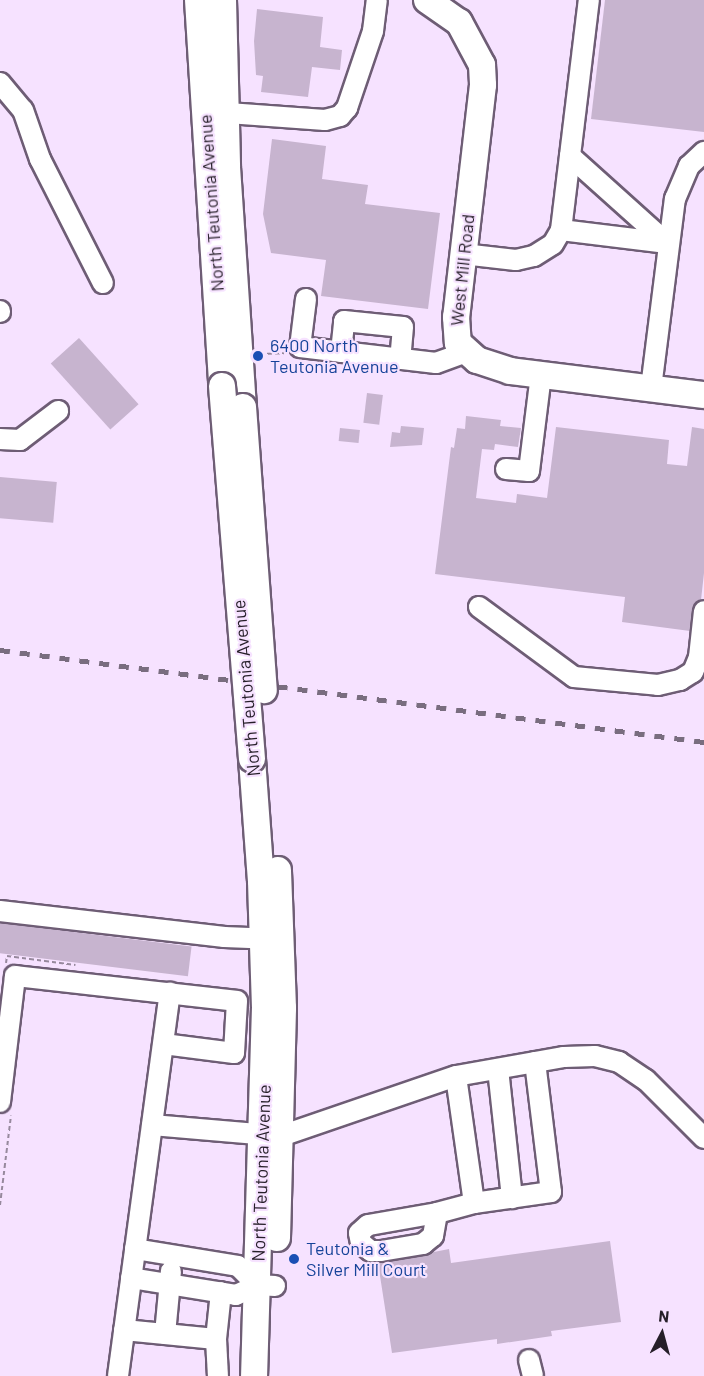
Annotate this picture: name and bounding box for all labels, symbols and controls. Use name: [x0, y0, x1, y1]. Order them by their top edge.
street label: North Teutonia Avenue: [194, 114, 228, 292]
street label: West Mill Road: [445, 213, 479, 327]
place label: 6400 North Teutonia Avenue: [270, 335, 399, 378]
marker: 6400 North Teutonia Avenue: [251, 349, 265, 363]
street label: North Teutonia Avenue: [228, 599, 264, 777]
street label: North Teutonia Avenue: [247, 1084, 275, 1262]
place label: Teutonia & Silver Mill Court: [306, 1238, 426, 1280]
marker: Teutonia & Silver Mill Court: [287, 1252, 301, 1266]
north arrow: [632, 1304, 692, 1364]
text: N: [658, 1306, 670, 1326]

